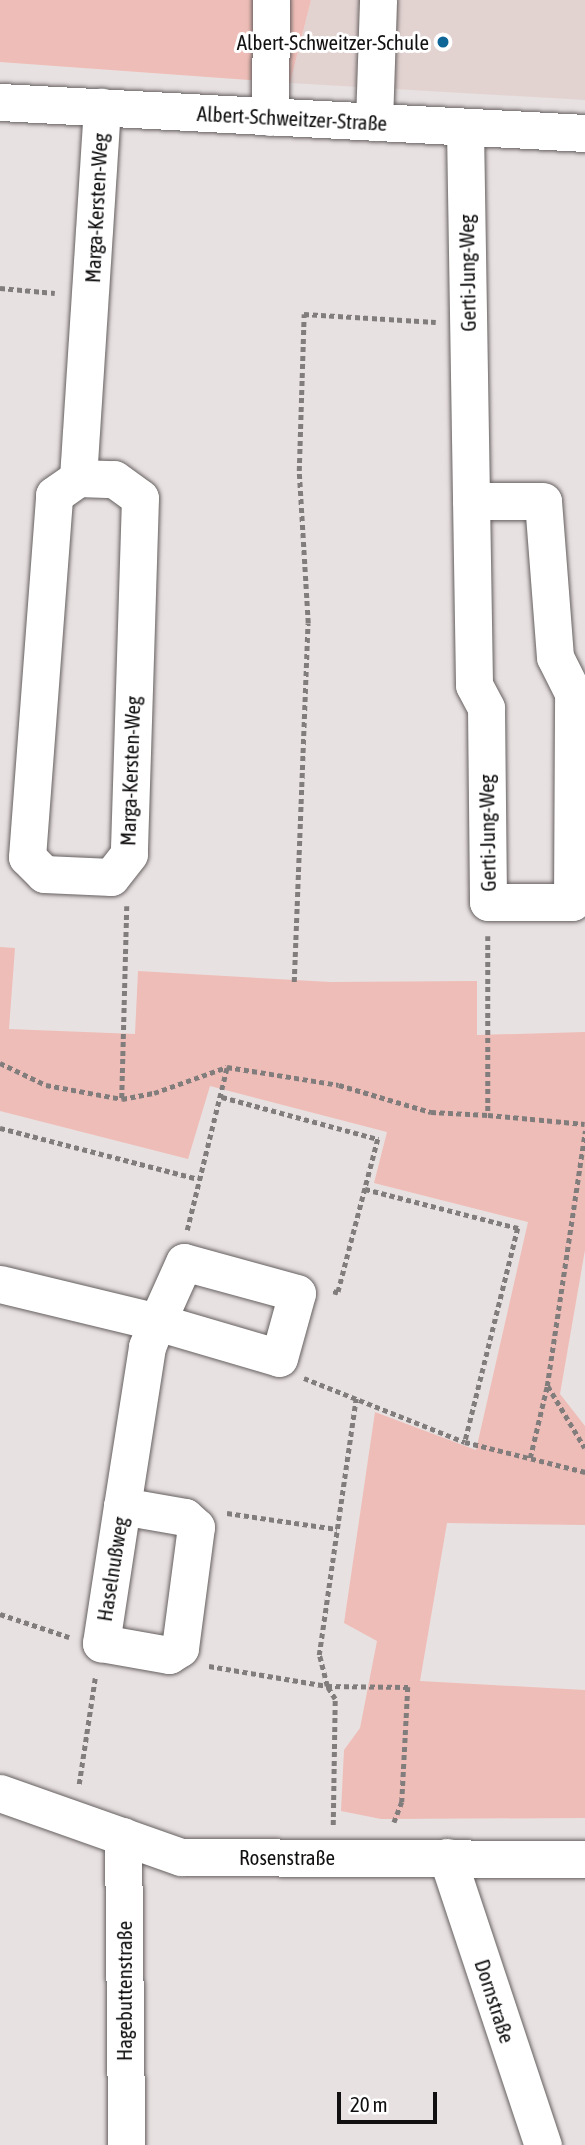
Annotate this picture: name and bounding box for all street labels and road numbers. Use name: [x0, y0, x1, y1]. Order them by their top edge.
street label: Albert-Schweitzer-Straße: [196, 100, 388, 136]
street label: Marga-Kersten-Weg: [79, 132, 113, 284]
street label: Gerti-Jung-Weg: [453, 214, 481, 332]
street label: Marga-Kersten-Weg: [115, 696, 145, 846]
street label: Gerti-Jung-Weg: [473, 774, 501, 892]
street label: Haselnußweg: [91, 1515, 133, 1623]
street label: Rosenstraße: [239, 1844, 335, 1870]
street label: Hagebuttenstraße: [111, 1921, 137, 2061]
street label: Dornstraße: [470, 1956, 520, 2046]

